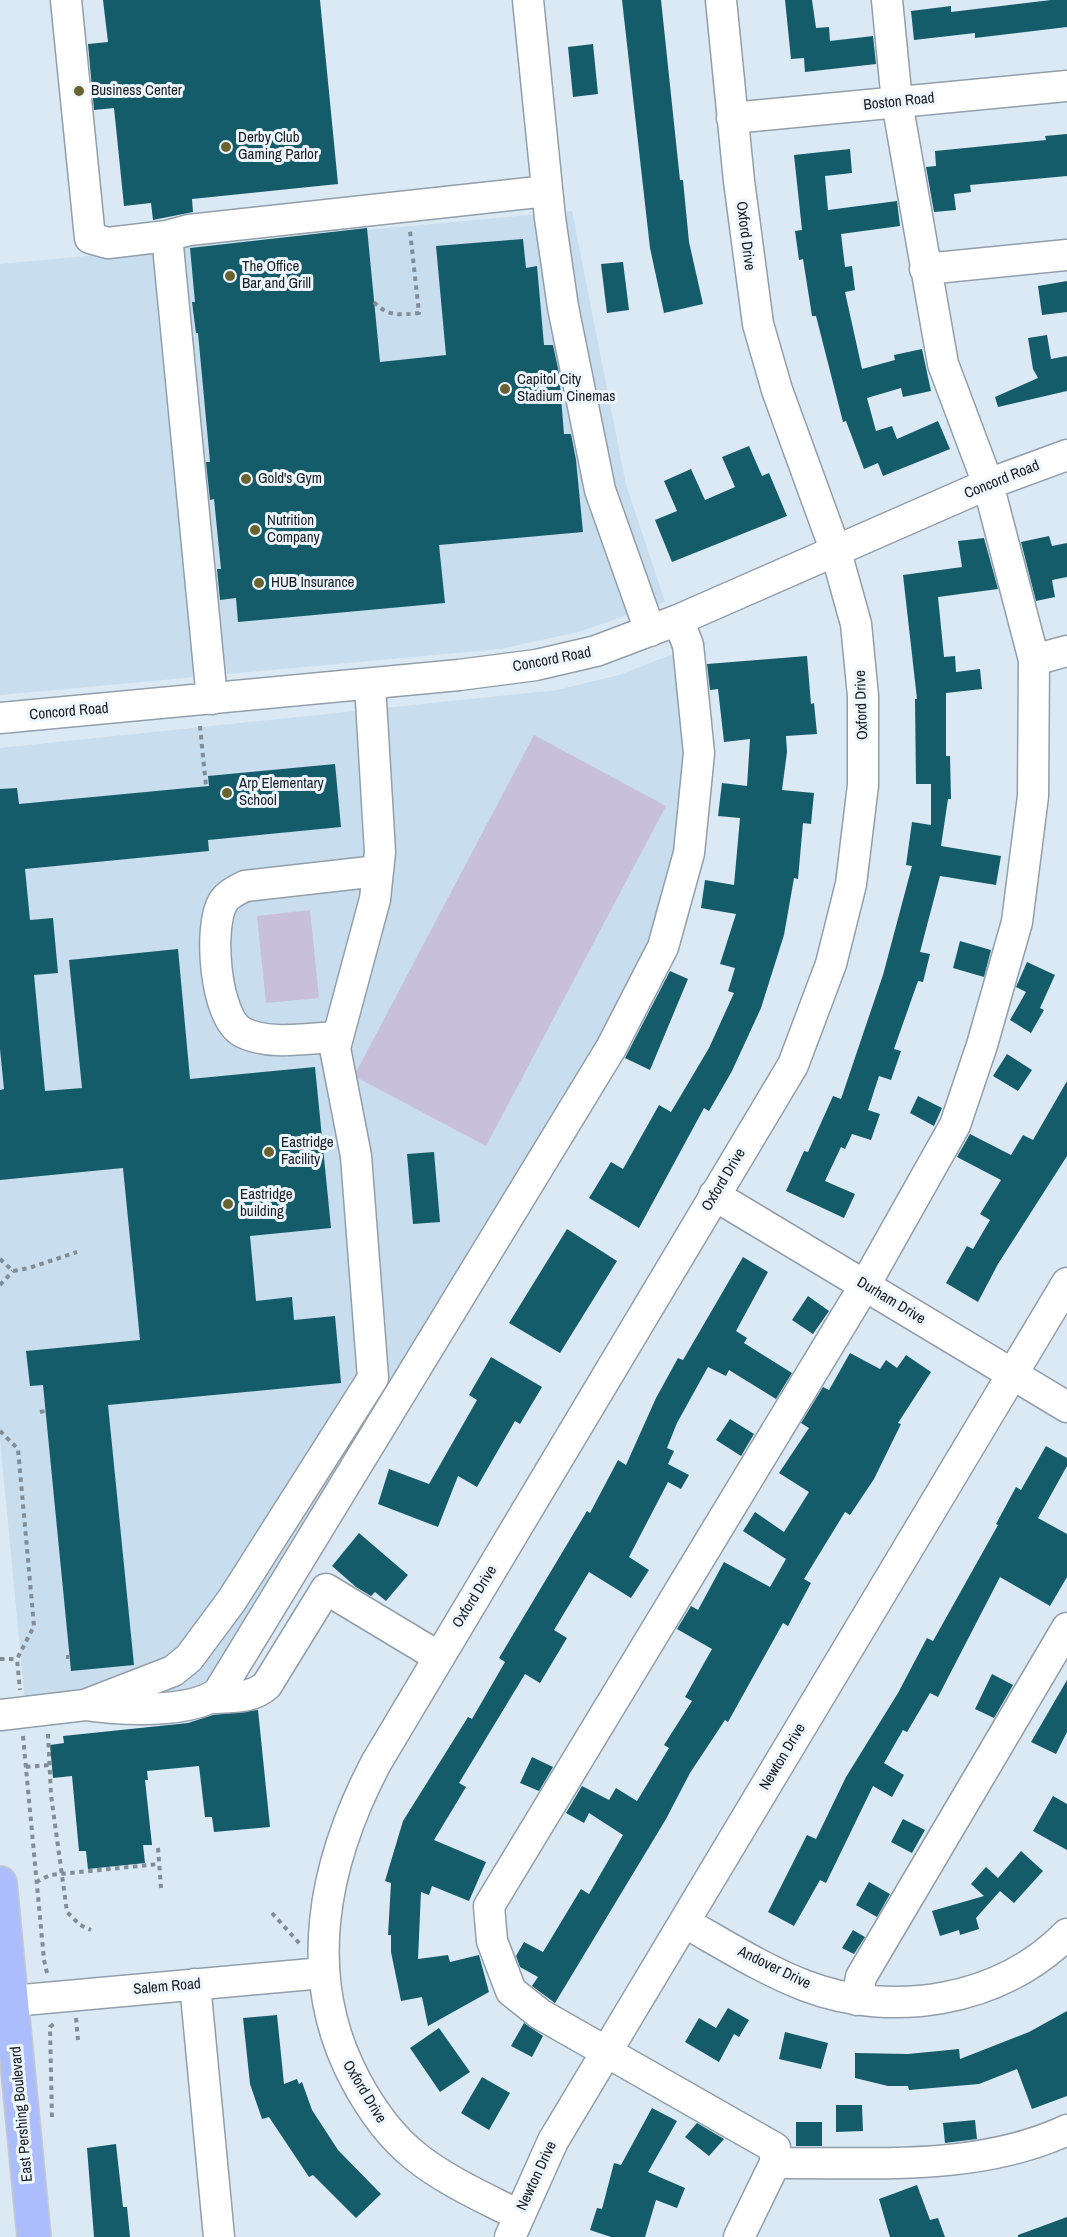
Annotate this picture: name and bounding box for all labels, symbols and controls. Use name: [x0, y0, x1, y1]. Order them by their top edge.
place label: Business Center: [91, 82, 182, 100]
marker: Business Center: [72, 84, 86, 98]
street label: Boston Road: [863, 89, 935, 115]
place label: Derby Club Gaming Parlor: [238, 129, 318, 164]
marker: Derby Club Gaming Parlor: [219, 140, 233, 154]
street label: Oxford Drive: [732, 200, 758, 272]
place label: The Office Bar and Grill: [242, 258, 311, 293]
marker: The Office Bar and Grill: [223, 269, 237, 283]
place label: Capitol City Stadium Cinemas: [517, 371, 615, 406]
marker: Capitol City Stadium Cinemas: [498, 382, 512, 396]
street label: Concord Road: [962, 457, 1042, 503]
place label: Gold's Gym: [258, 470, 322, 488]
marker: Gold's Gym: [239, 472, 253, 486]
place label: Nutrition Company: [267, 512, 320, 547]
marker: Nutrition Company: [248, 523, 262, 537]
place label: HUB Insurance: [271, 574, 354, 592]
marker: HUB Insurance: [252, 576, 266, 590]
street label: Concord Road: [511, 644, 593, 676]
street label: Oxford Drive: [852, 670, 872, 740]
street label: Concord Road: [29, 700, 109, 724]
place label: Arp Elementary School: [239, 775, 324, 810]
marker: Arp Elementary School: [220, 786, 234, 800]
place label: Eastridge Facility: [281, 1134, 334, 1169]
marker: Eastridge Facility: [262, 1145, 276, 1159]
street label: Oxford Drive: [698, 1145, 750, 1215]
place label: Eastridge building: [240, 1186, 293, 1221]
marker: Eastridge building: [221, 1197, 235, 1211]
street label: Durham Drive: [854, 1274, 928, 1328]
street label: Oxford Drive: [449, 1563, 501, 1631]
street label: Newton Drive: [756, 1720, 810, 1794]
street label: Andover Drive: [735, 1943, 813, 1993]
street label: Salem Road: [133, 1975, 201, 1999]
street label: East Pershing Boulevard: [7, 2045, 37, 2183]
street label: Oxford Drive: [338, 2057, 390, 2127]
street label: Newton Drive: [513, 2138, 561, 2214]

